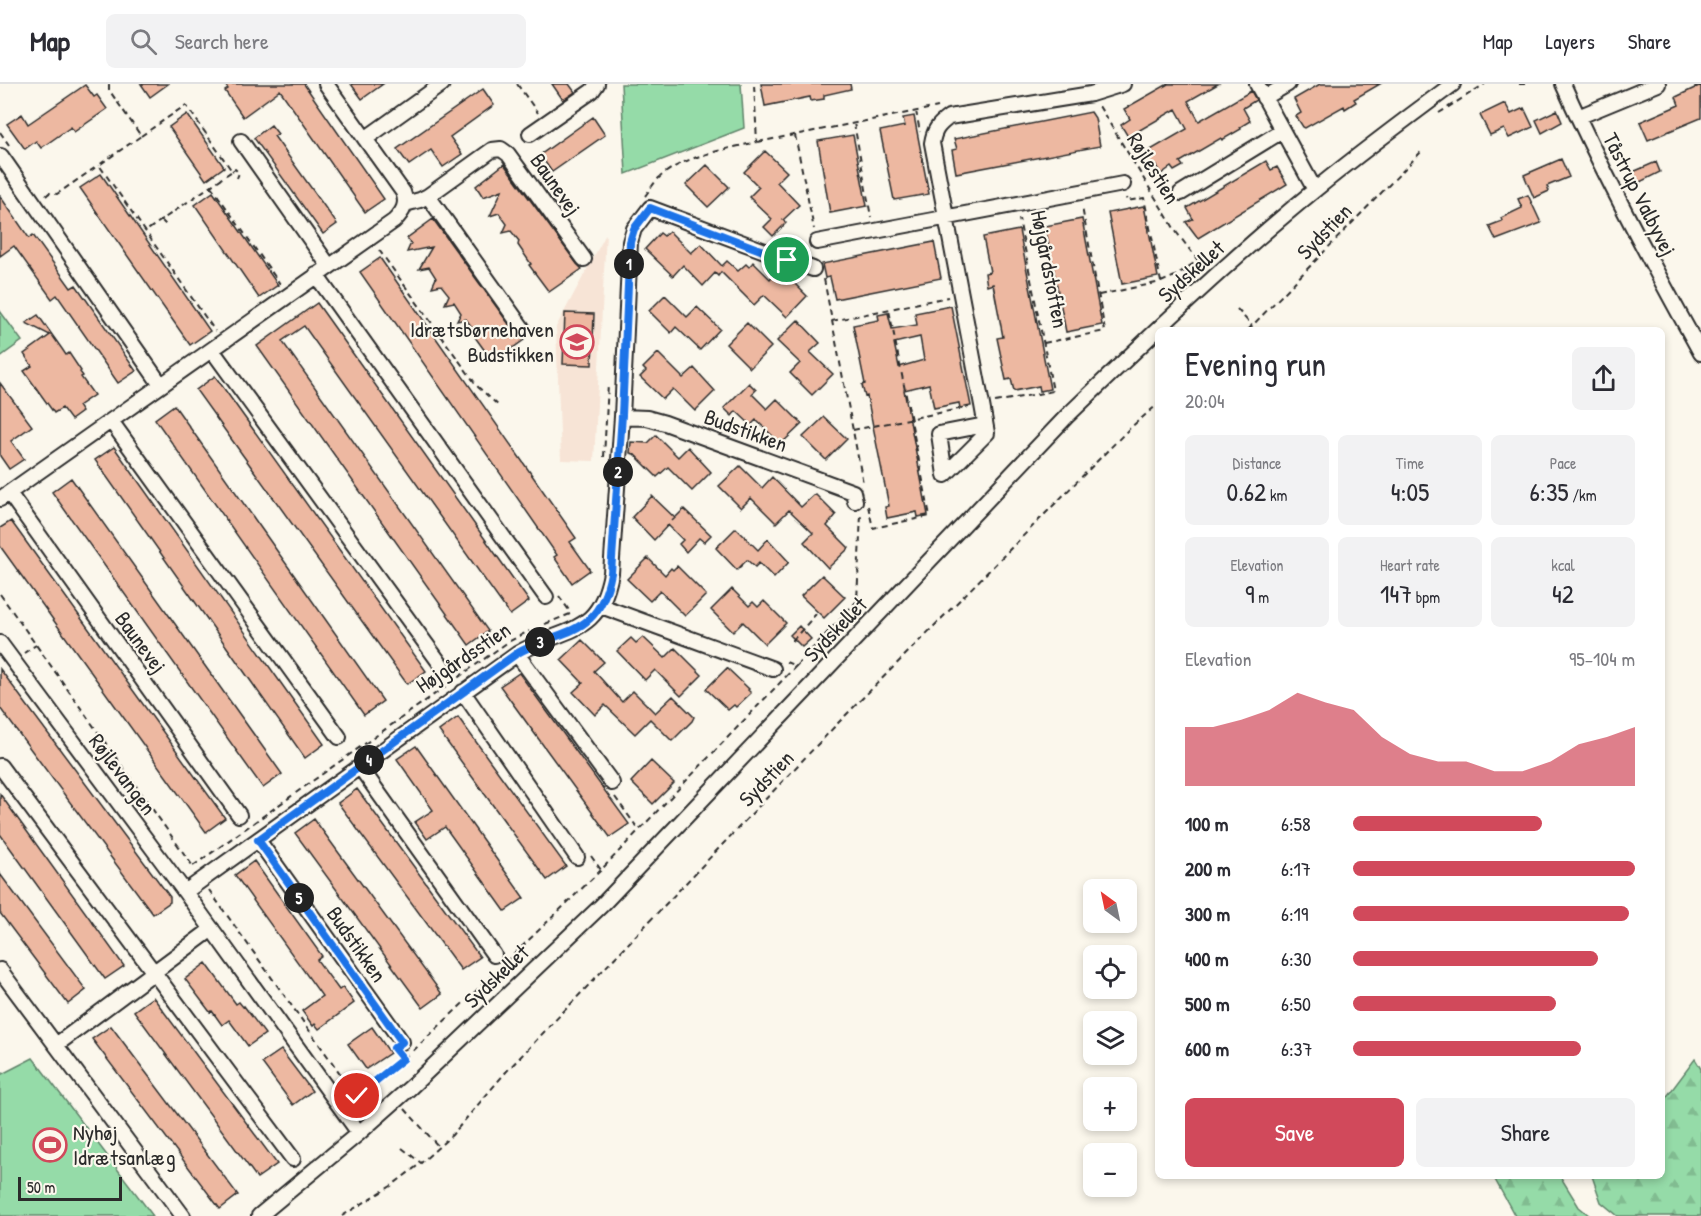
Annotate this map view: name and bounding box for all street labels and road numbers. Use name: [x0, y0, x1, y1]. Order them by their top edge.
street label: Røjlestien: [1120, 127, 1188, 209]
street label: Tåstrup Valbyvej: [1596, 127, 1684, 261]
street label: Baunevej: [524, 147, 588, 221]
street label: Sydstien: [1290, 196, 1358, 266]
street label: Højgårdstoften: [1024, 208, 1076, 330]
street label: Sydskellet: [1151, 233, 1231, 309]
street label: Budstikken: [700, 401, 792, 459]
street label: Sydskellet: [796, 589, 874, 668]
street label: Baunevej: [108, 605, 174, 679]
street label: Højgårdsstien: [410, 614, 516, 700]
street label: Røjlevangen: [82, 727, 164, 821]
street label: Sydstien: [732, 743, 800, 813]
street label: Budstikken: [320, 900, 394, 988]
street label: Sydskellet: [457, 937, 536, 1015]

